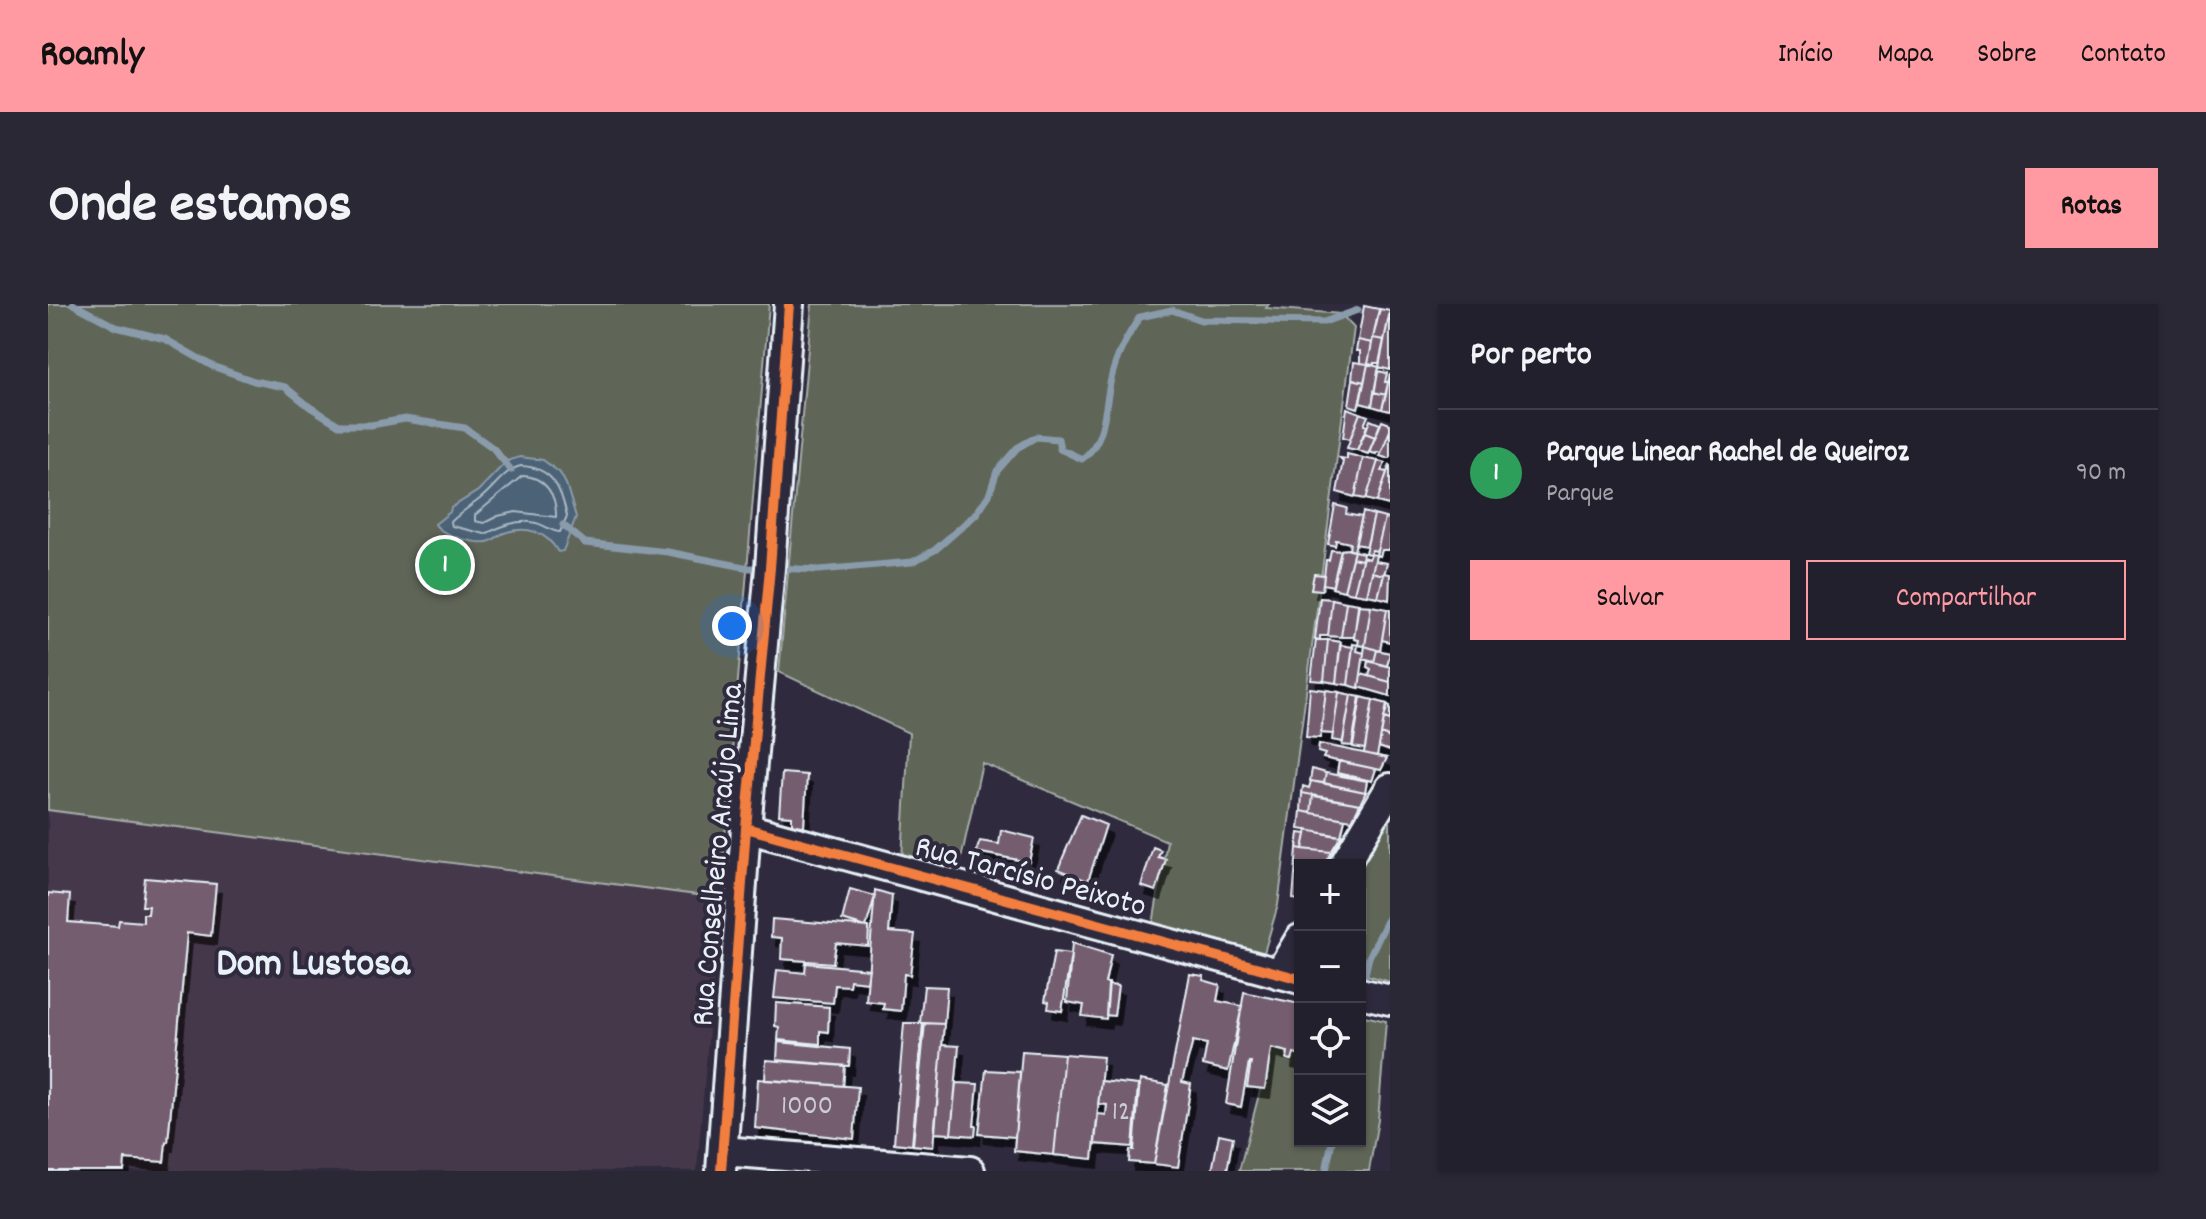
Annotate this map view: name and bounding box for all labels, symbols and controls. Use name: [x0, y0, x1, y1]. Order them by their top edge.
text: Roamly: [40, 29, 144, 84]
text: Início: [1778, 36, 1833, 76]
text: Mapa: [1877, 36, 1933, 76]
text: Sobre: [1977, 36, 2037, 76]
text: Contato: [2081, 36, 2166, 76]
text: Onde estamos: [48, 168, 352, 248]
button: Rotas: [2025, 168, 2158, 248]
text: Por perto: [1470, 332, 1592, 381]
text: Parque Linear Rachel de Queiroz: [1546, 433, 1909, 476]
text: 1: [1493, 455, 1499, 492]
text: 90 m: [2076, 455, 2126, 492]
text: Parque: [1546, 476, 1614, 513]
pin: 1: [419, 535, 471, 595]
button: Salvar: [1470, 560, 1790, 640]
button: Compartilhar: [1806, 560, 2126, 640]
your location: [712, 606, 752, 646]
street label: Rua Conselheiro Araújo Lima: [682, 681, 758, 1028]
street label: Rua Tarcísio Peixoto: [909, 826, 1151, 932]
map controls: [1294, 859, 1366, 1147]
button: +: [1294, 859, 1366, 931]
button: −: [1294, 931, 1366, 1003]
district label: Dom Lustosa: [216, 938, 411, 995]
button: locate: [1294, 1003, 1366, 1075]
button: layers: [1294, 1075, 1366, 1147]
house number: 1000: [781, 1088, 833, 1128]
house number: 12: [1112, 1094, 1130, 1134]

